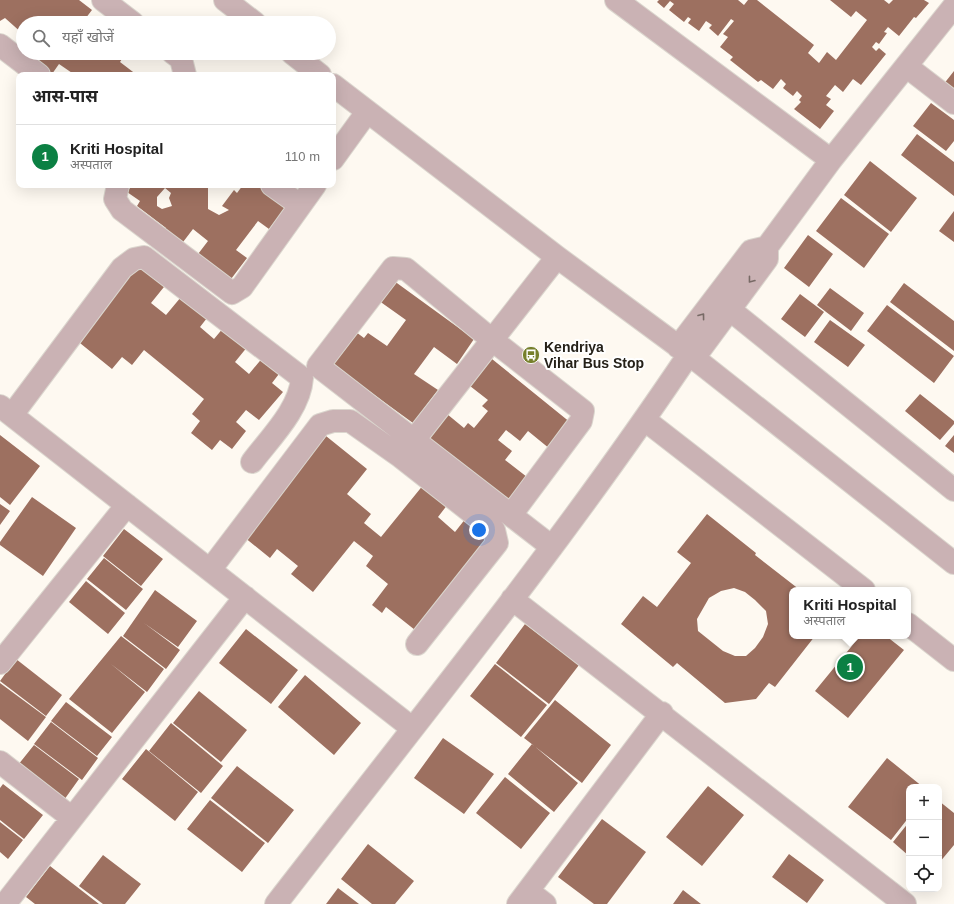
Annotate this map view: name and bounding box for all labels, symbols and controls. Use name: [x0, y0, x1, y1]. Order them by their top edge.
search box: [16, 16, 336, 60]
icon: search: [30, 27, 52, 49]
text: यहाँ खोजें: [62, 28, 114, 45]
text: आस-पास: [32, 87, 98, 106]
text: Kriti Hospital: [70, 140, 163, 157]
text: 1: [41, 149, 49, 164]
text: 110 m: [285, 149, 320, 164]
text: अस्पताल: [70, 157, 112, 172]
one-way arrow: [749, 276, 756, 283]
one-way arrow: [697, 313, 704, 320]
place label: Kendriya Vihar Bus Stop: [544, 339, 644, 371]
bus stop icon: Kendriya Vihar Bus Stop: [521, 345, 541, 365]
your location: [469, 520, 489, 540]
popup: [789, 587, 911, 639]
text: Kriti Hospital: [803, 596, 897, 613]
text: अस्पताल: [803, 613, 845, 628]
pin: 1: [837, 652, 863, 682]
map controls: [906, 784, 942, 892]
button: +: [906, 784, 942, 820]
button: −: [906, 820, 942, 856]
button: locate: [906, 856, 942, 892]

